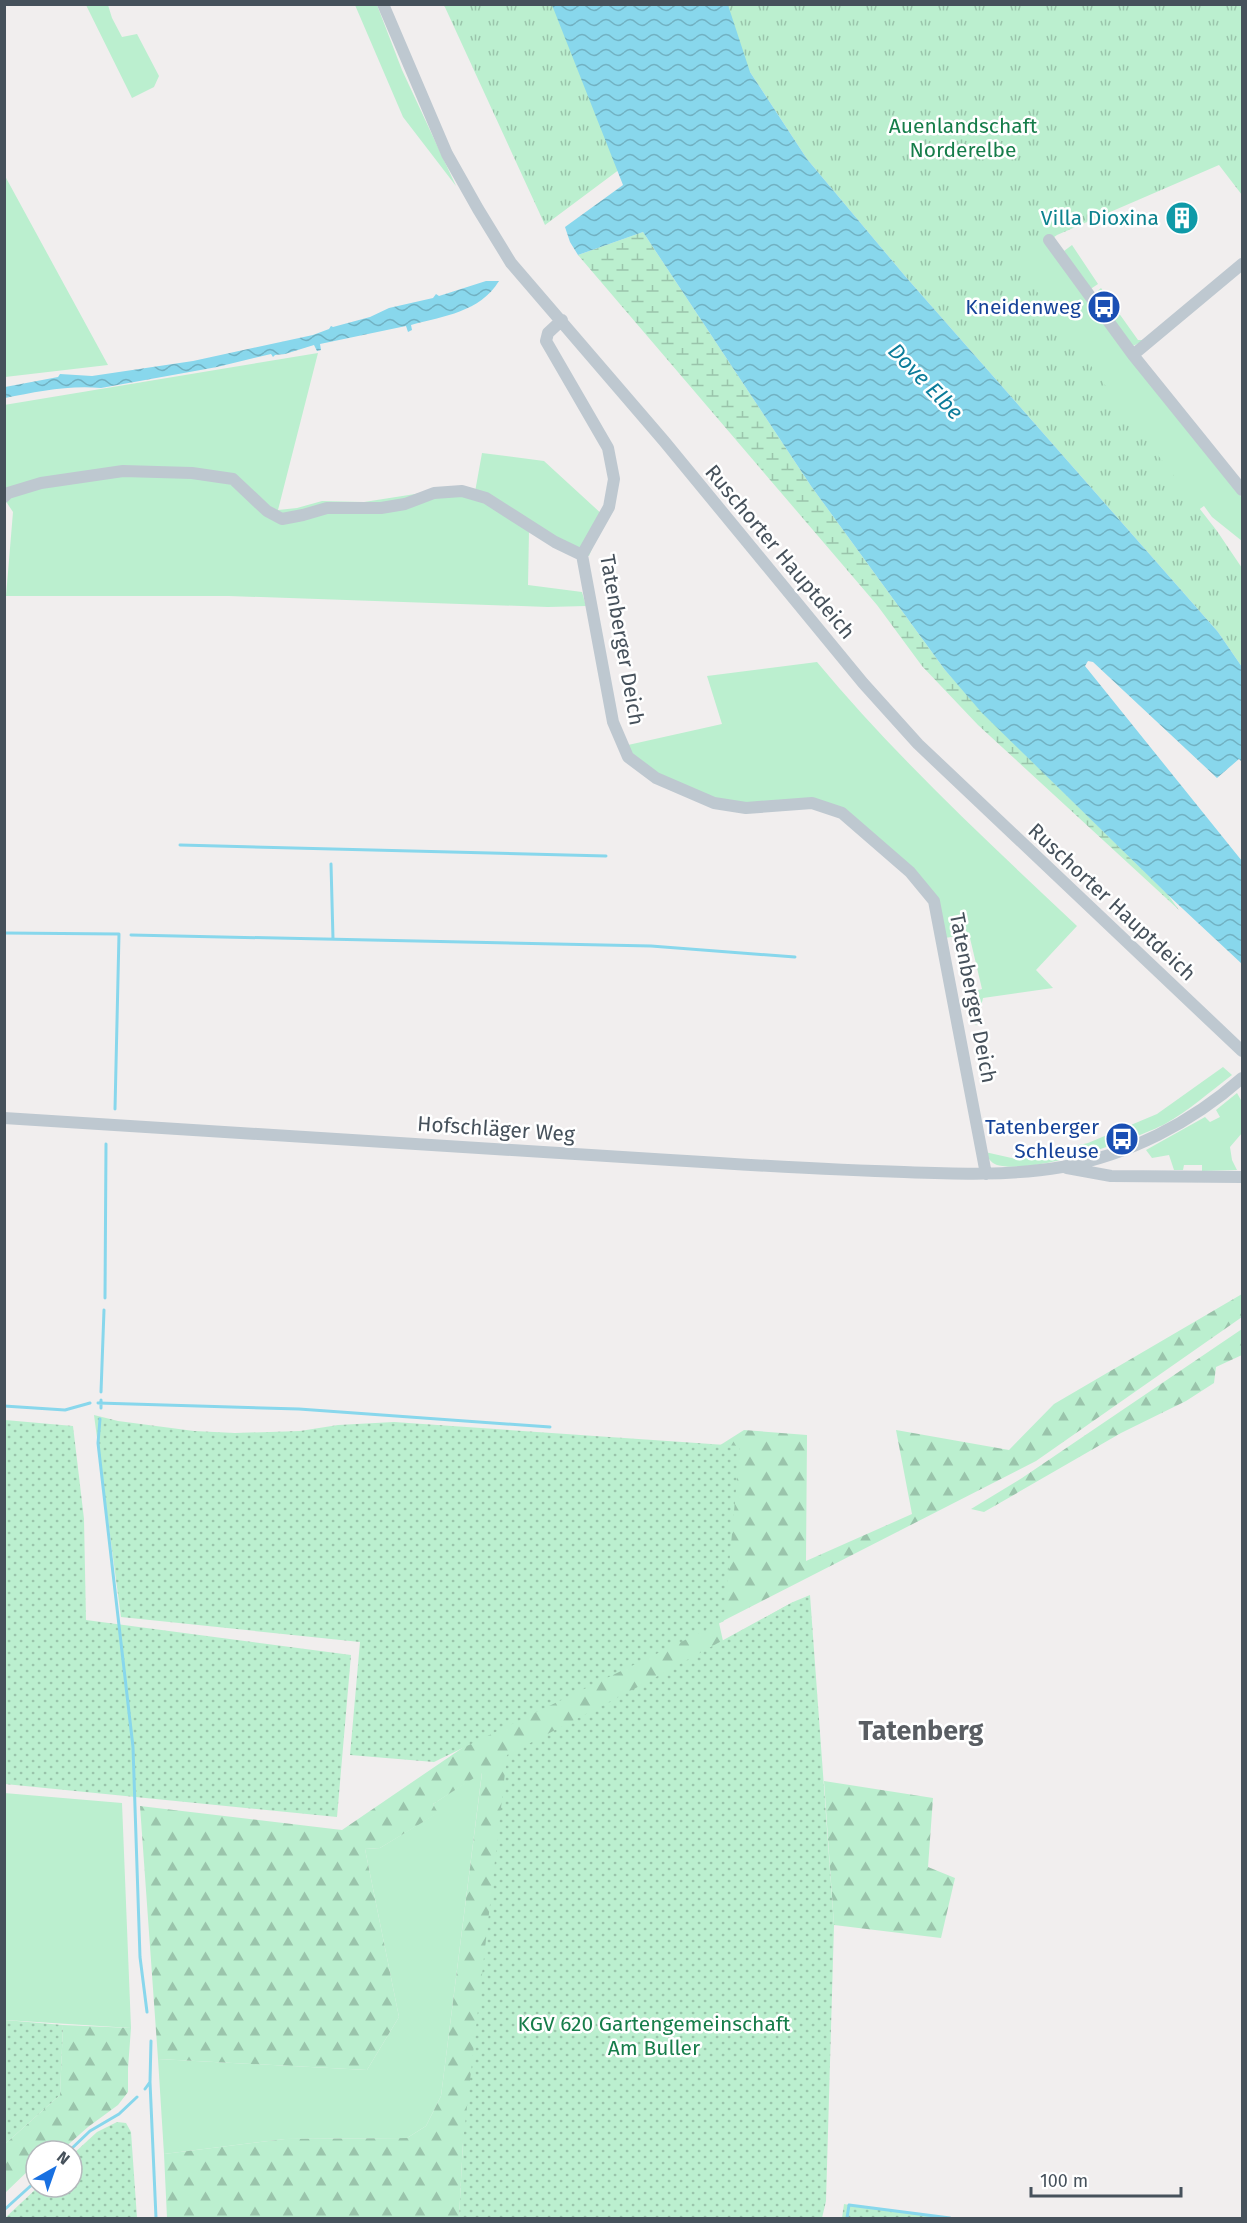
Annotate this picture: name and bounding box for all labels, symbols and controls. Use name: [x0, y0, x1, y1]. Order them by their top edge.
park label: Auenlandschaft Norderelbe: [889, 113, 1038, 163]
building icon: Villa Dioxina: [1164, 200, 1200, 236]
place label: Villa Dioxina: [1041, 205, 1159, 231]
bus stop icon: Kneidenweg: [1086, 289, 1122, 325]
place label: Kneidenweg: [965, 294, 1081, 320]
water label: Dove Elbe: [882, 337, 969, 425]
street label: Ruschorter Hauptdeich: [699, 459, 861, 645]
street label: Tatenberger Deich: [594, 553, 650, 727]
street label: Ruschorter Hauptdeich: [1023, 818, 1201, 986]
street label: Tatenberger Deich: [944, 911, 1002, 1085]
street label: Hofschläger Weg: [416, 1111, 576, 1147]
place label: Tatenberger Schleuse: [985, 1114, 1099, 1164]
bus stop icon: Tatenberger Schleuse: [1104, 1121, 1140, 1157]
district label: Tatenberg: [859, 1715, 984, 1747]
park label: KGV 620 Gartengemeinschaft Am Buller: [518, 2011, 791, 2061]
north arrow: [24, 2139, 84, 2199]
text: N: [53, 2147, 73, 2169]
scale bar: [1031, 2160, 1181, 2198]
text: 100 m: [1040, 2170, 1088, 2192]

